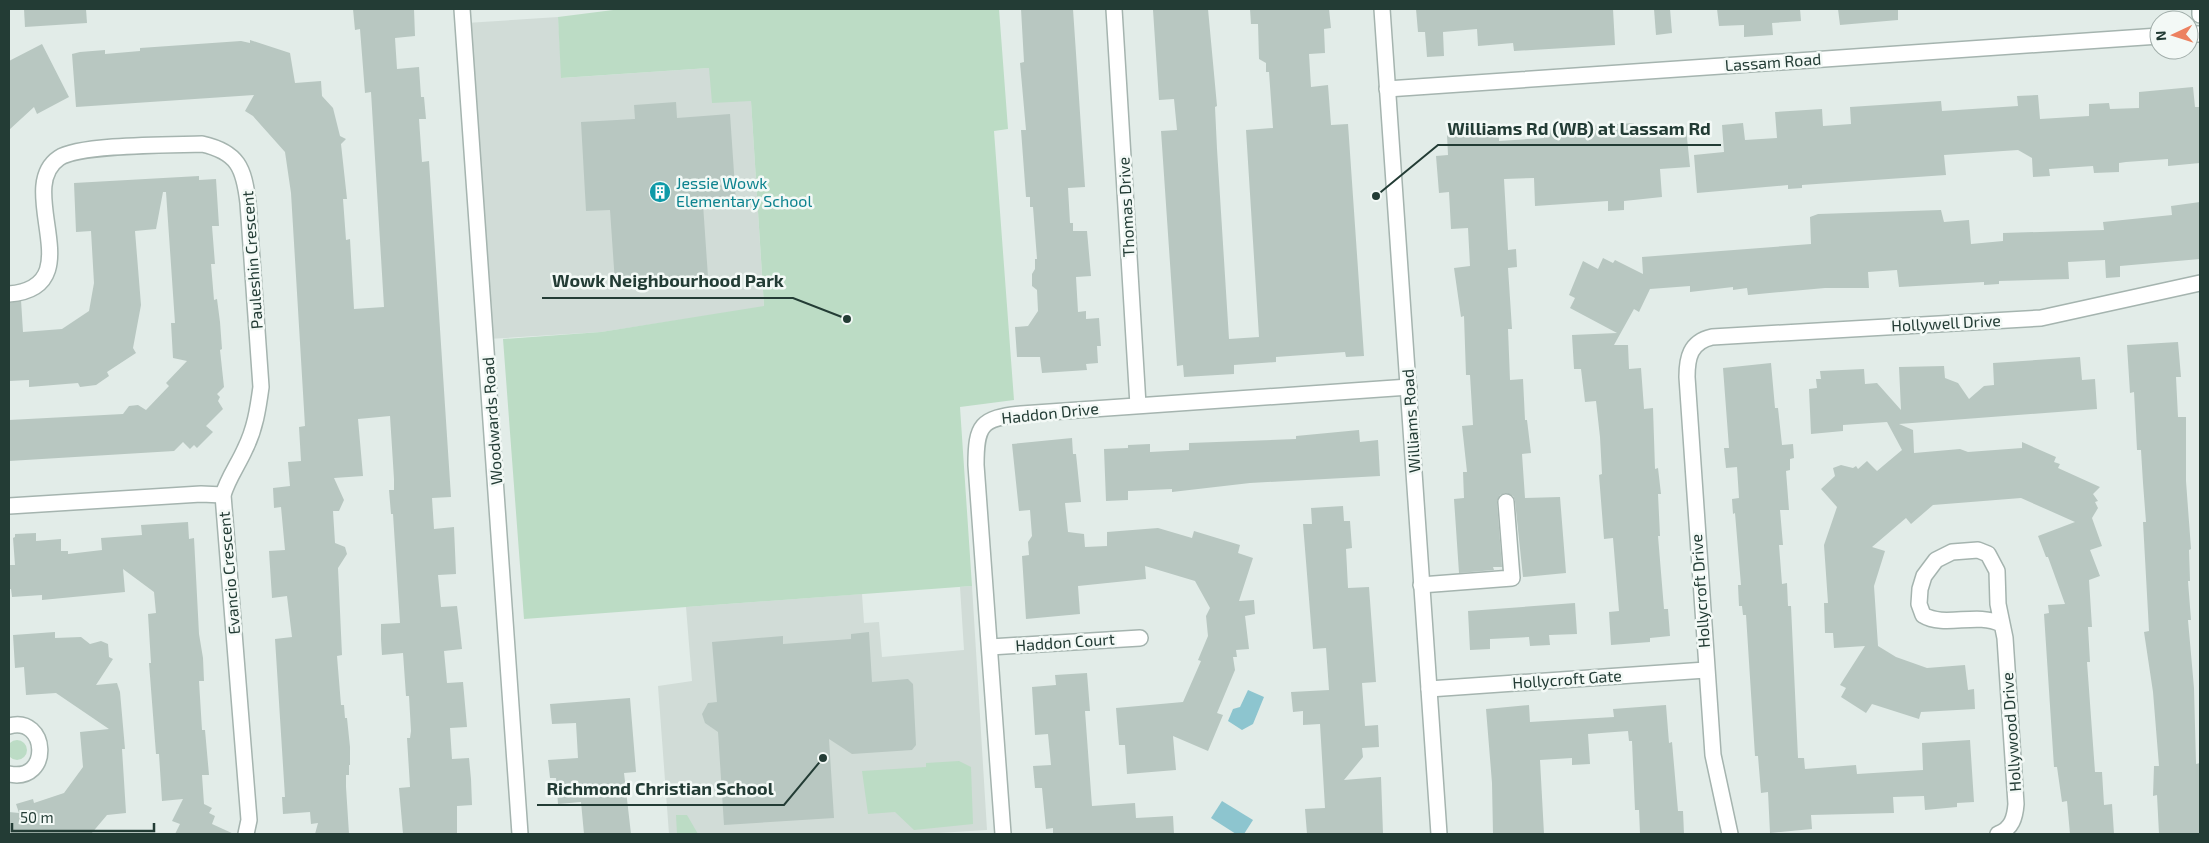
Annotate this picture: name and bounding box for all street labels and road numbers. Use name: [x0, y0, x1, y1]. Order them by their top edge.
street label: Lassam Road: [1724, 49, 1822, 74]
street label: Thomas Drive: [1113, 157, 1138, 258]
street label: Pauleshin Crescent: [237, 190, 266, 330]
street label: Hollywell Drive: [1891, 310, 2001, 335]
street label: Woodwards Road: [478, 356, 505, 486]
street label: Williams Road: [1397, 369, 1424, 474]
street label: Haddon Drive: [1000, 398, 1100, 427]
street label: Evancio Crescent: [214, 511, 243, 635]
street label: Hollycroft Drive: [1686, 533, 1713, 649]
street label: Haddon Court: [1015, 629, 1115, 654]
street label: Hollycroft Gate: [1512, 665, 1622, 692]
street label: Hollywood Drive: [1997, 672, 2024, 792]

